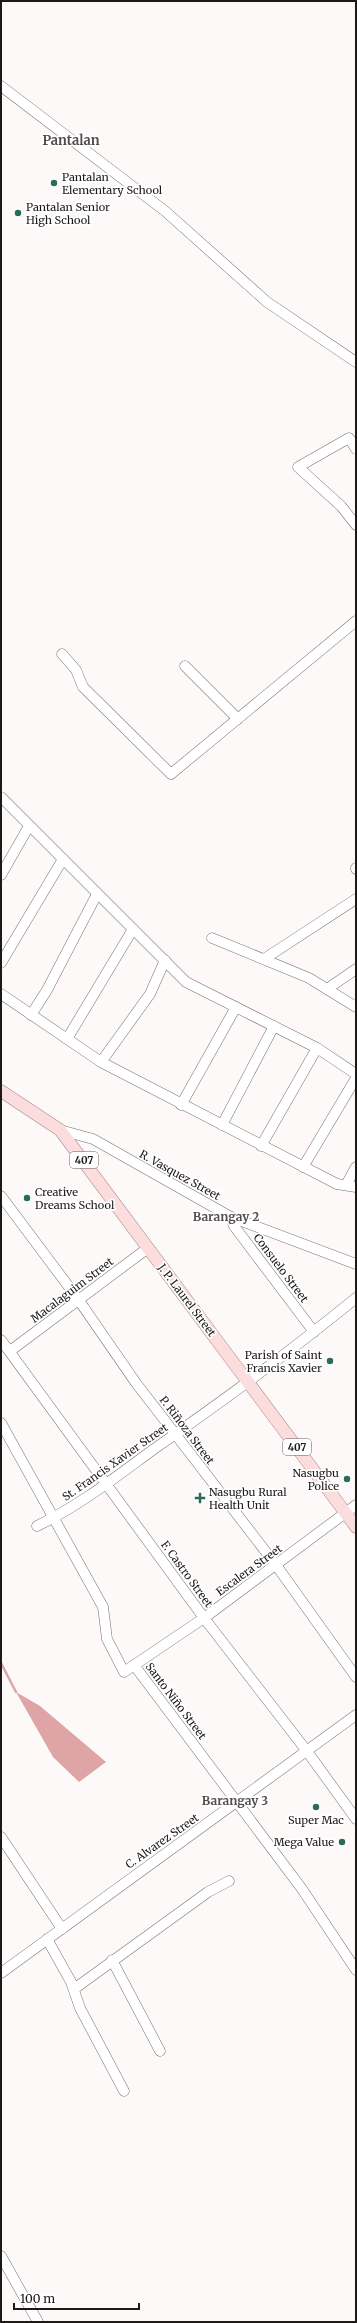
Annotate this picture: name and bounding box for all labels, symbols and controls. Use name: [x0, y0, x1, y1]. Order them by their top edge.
district label: Pantalan: [42, 132, 100, 149]
place label: Pantalan Elementary School: [62, 170, 163, 197]
marker: Pantalan Elementary School: [49, 178, 59, 188]
place label: Pantalan Senior High School: [26, 200, 110, 227]
marker: Pantalan Senior High School: [13, 208, 23, 218]
street label: R. Vasquez Street: [137, 1147, 223, 1203]
road number: 407: [70, 1152, 98, 1168]
place label: Creative Dreams School: [35, 1185, 115, 1212]
marker: Creative Dreams School: [22, 1193, 32, 1203]
district label: Barangay 2: [193, 1209, 259, 1224]
street label: Consuelo Street: [251, 1231, 312, 1306]
street label: Macalaguim Street: [28, 1254, 117, 1326]
street label: J. P. Laurel Street: [154, 1260, 219, 1340]
place label: Parish of Saint Francis Xavier: [245, 1348, 323, 1375]
marker: Parish of Saint Francis Xavier: [325, 1356, 335, 1366]
street label: P. Riñoza Street: [157, 1393, 218, 1468]
street label: St. Francis Xavier Street: [59, 1420, 171, 1504]
road number: 407: [283, 1439, 311, 1455]
place label: Nasugbu Police: [292, 1466, 339, 1493]
marker: Nasugbu Police: [342, 1474, 352, 1484]
place label: Nasugbu Rural Health Unit: [209, 1485, 287, 1512]
marker: Nasugbu Rural Health Unit: [194, 1492, 206, 1504]
street label: F. Castro Street: [158, 1538, 216, 1611]
street label: Escalera Street: [213, 1541, 285, 1599]
street label: Santo Niño Street: [143, 1660, 210, 1743]
district label: Barangay 3: [202, 1793, 268, 1808]
marker: Super Mac: [311, 1802, 321, 1812]
street label: C. Alvarez Street: [123, 1810, 202, 1871]
place label: Super Mac: [288, 1813, 344, 1827]
place label: Mega Value: [274, 1835, 334, 1849]
marker: Mega Value: [337, 1837, 347, 1847]
scale bar: [14, 2285, 139, 2311]
text: 100 m: [20, 2291, 55, 2306]

